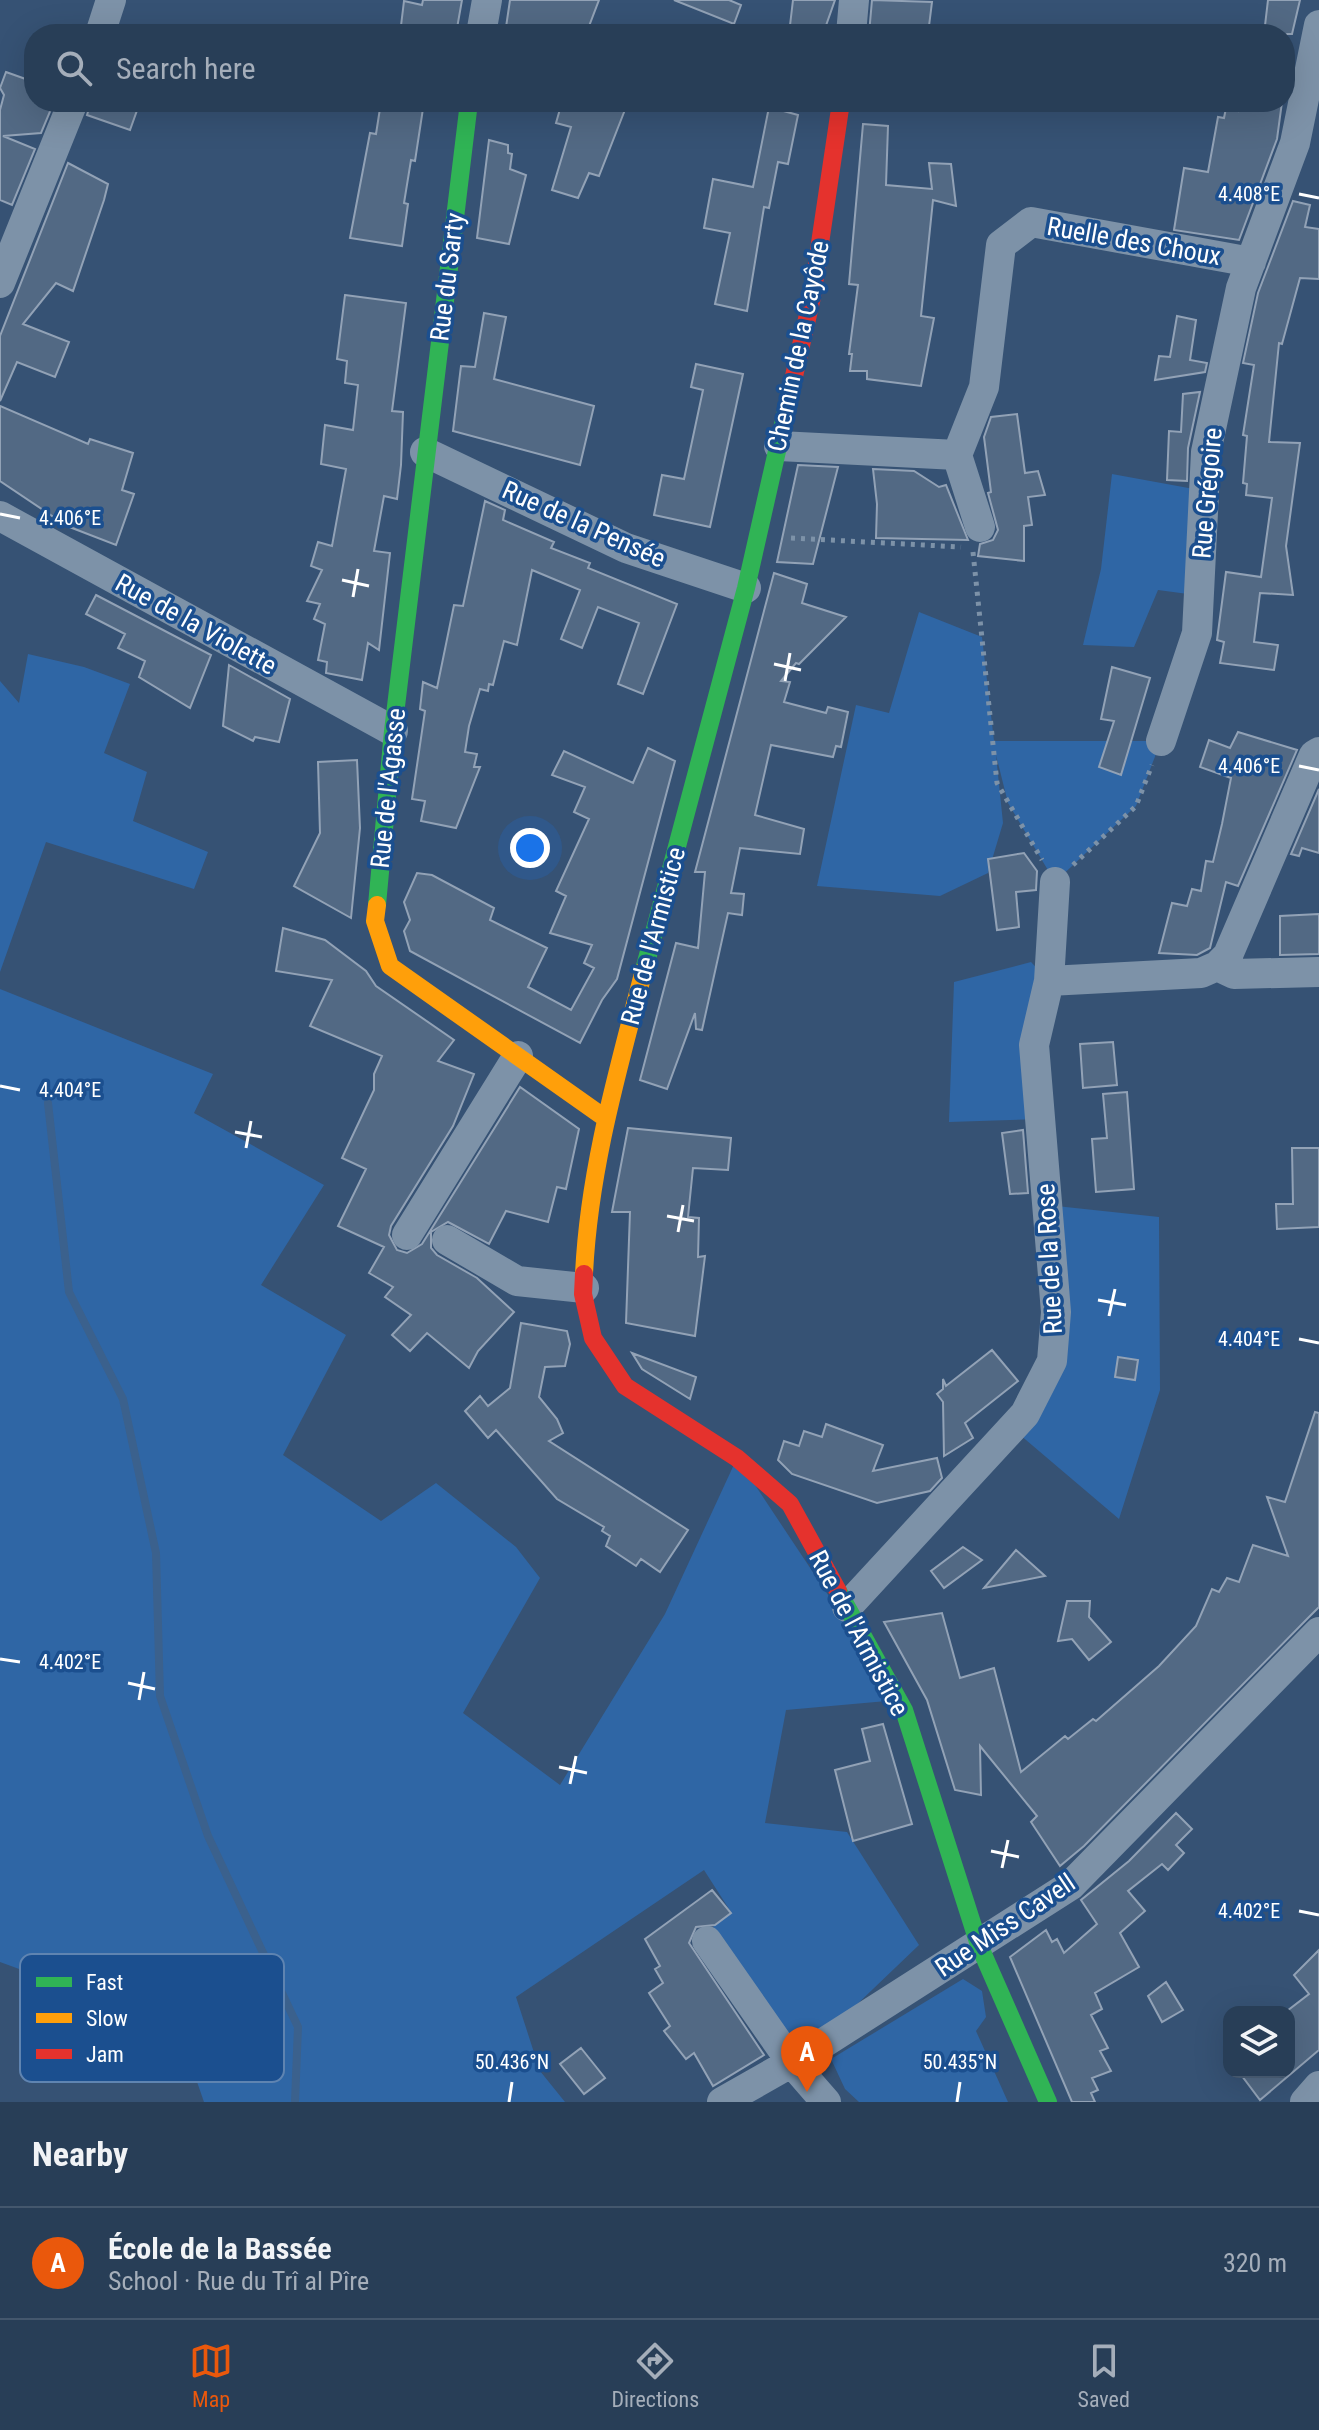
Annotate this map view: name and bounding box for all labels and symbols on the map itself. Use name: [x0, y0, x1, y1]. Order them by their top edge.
text: 4.408°E: [1218, 182, 1280, 206]
street label: Rue du Sarty: [424, 211, 470, 343]
street label: Ruelle des Choux: [1045, 211, 1223, 271]
street label: Chemin de la Cayôde: [761, 238, 835, 454]
street label: Rue Grégoire: [1186, 426, 1228, 560]
street label: Rue de la Pensée: [498, 475, 670, 573]
text: 4.406°E: [39, 506, 101, 530]
street label: Rue de la Violette: [110, 567, 282, 681]
street label: Rue de l'Agasse: [365, 706, 411, 870]
text: 4.406°E: [1218, 754, 1280, 778]
your location: [510, 828, 550, 868]
street label: Rue de l'Armistice: [615, 844, 691, 1028]
text: 4.404°E: [39, 1078, 101, 1102]
street label: Rue de la Rose: [1030, 1183, 1068, 1335]
text: 4.404°E: [1218, 1327, 1280, 1351]
street label: Rue de l'Armistice: [803, 1545, 915, 1721]
text: 4.402°E: [39, 1650, 101, 1674]
street label: Rue Miss Cavell: [930, 1867, 1080, 1983]
text: 4.402°E: [1218, 1899, 1280, 1923]
legend: [20, 1954, 284, 2082]
text: Fast: [86, 1970, 123, 1995]
text: Slow: [86, 2006, 128, 2031]
pin: A: [781, 2026, 833, 2092]
text: Jam: [86, 2042, 124, 2067]
text: 50.436°N: [475, 2050, 549, 2074]
text: 50.435°N: [923, 2050, 997, 2074]

